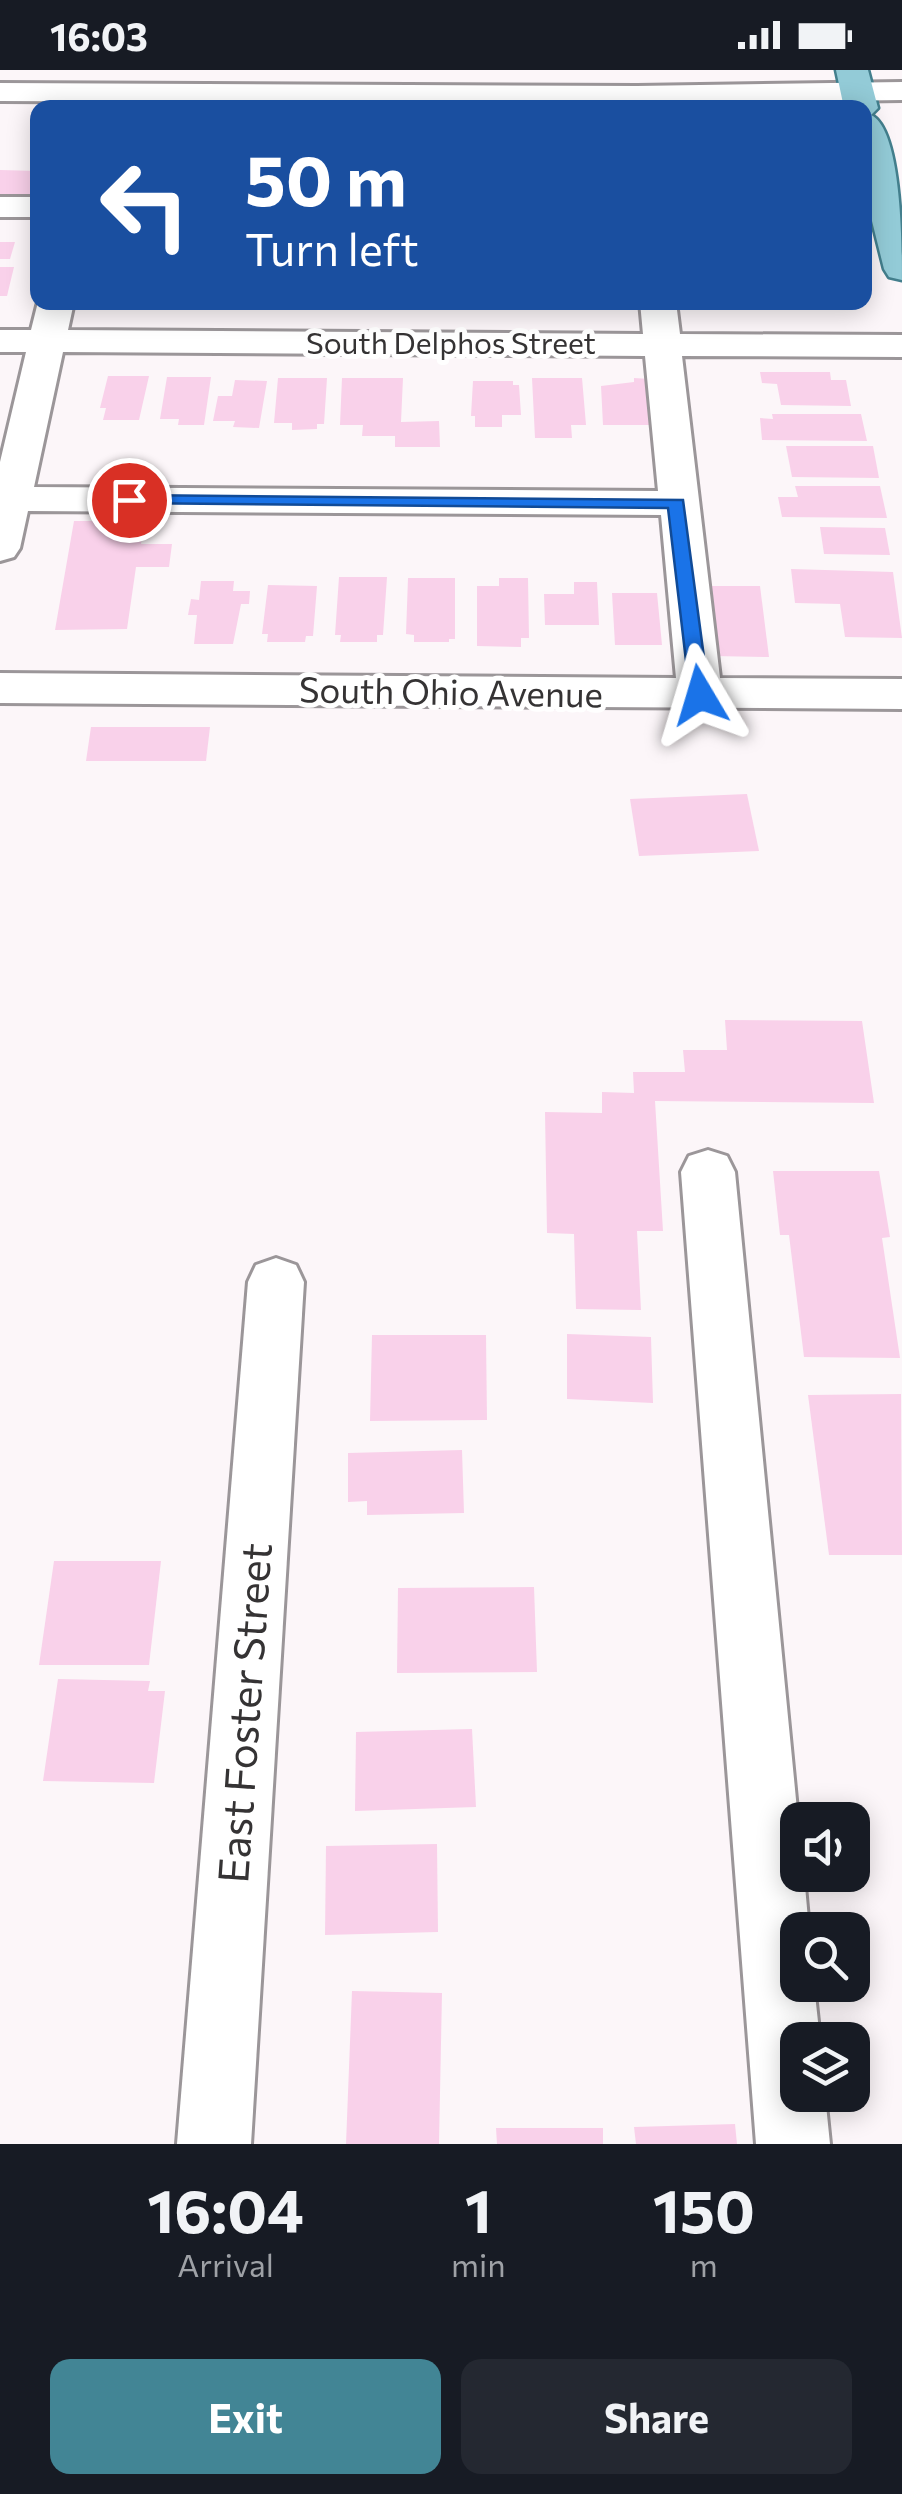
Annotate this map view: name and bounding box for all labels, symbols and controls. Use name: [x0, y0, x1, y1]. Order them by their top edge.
text: 16:03: [50, 12, 148, 59]
text: 50 m: [245, 135, 407, 220]
icon: left: [80, 140, 210, 270]
text: Turn left: [245, 220, 419, 275]
street label: South Delphos Street: [306, 323, 596, 360]
pin: [87, 458, 172, 543]
icon: arrive: [102, 473, 157, 528]
position arrow: [648, 643, 752, 747]
street label: South Ohio Avenue: [299, 666, 603, 715]
street label: East Foster Street: [205, 1541, 281, 1885]
map controls: [780, 1802, 870, 2112]
button: sound: [780, 1802, 870, 1892]
button: search: [780, 1912, 870, 2002]
button: layers: [780, 2022, 870, 2112]
text: 16:04: [147, 2172, 304, 2245]
text: 1: [465, 2172, 492, 2245]
text: 150: [653, 2172, 755, 2245]
text: Arrival: [177, 2244, 274, 2284]
text: min: [451, 2244, 506, 2284]
text: m: [690, 2244, 718, 2284]
button: Exit: [50, 2359, 441, 2474]
button: Share: [461, 2359, 852, 2474]

